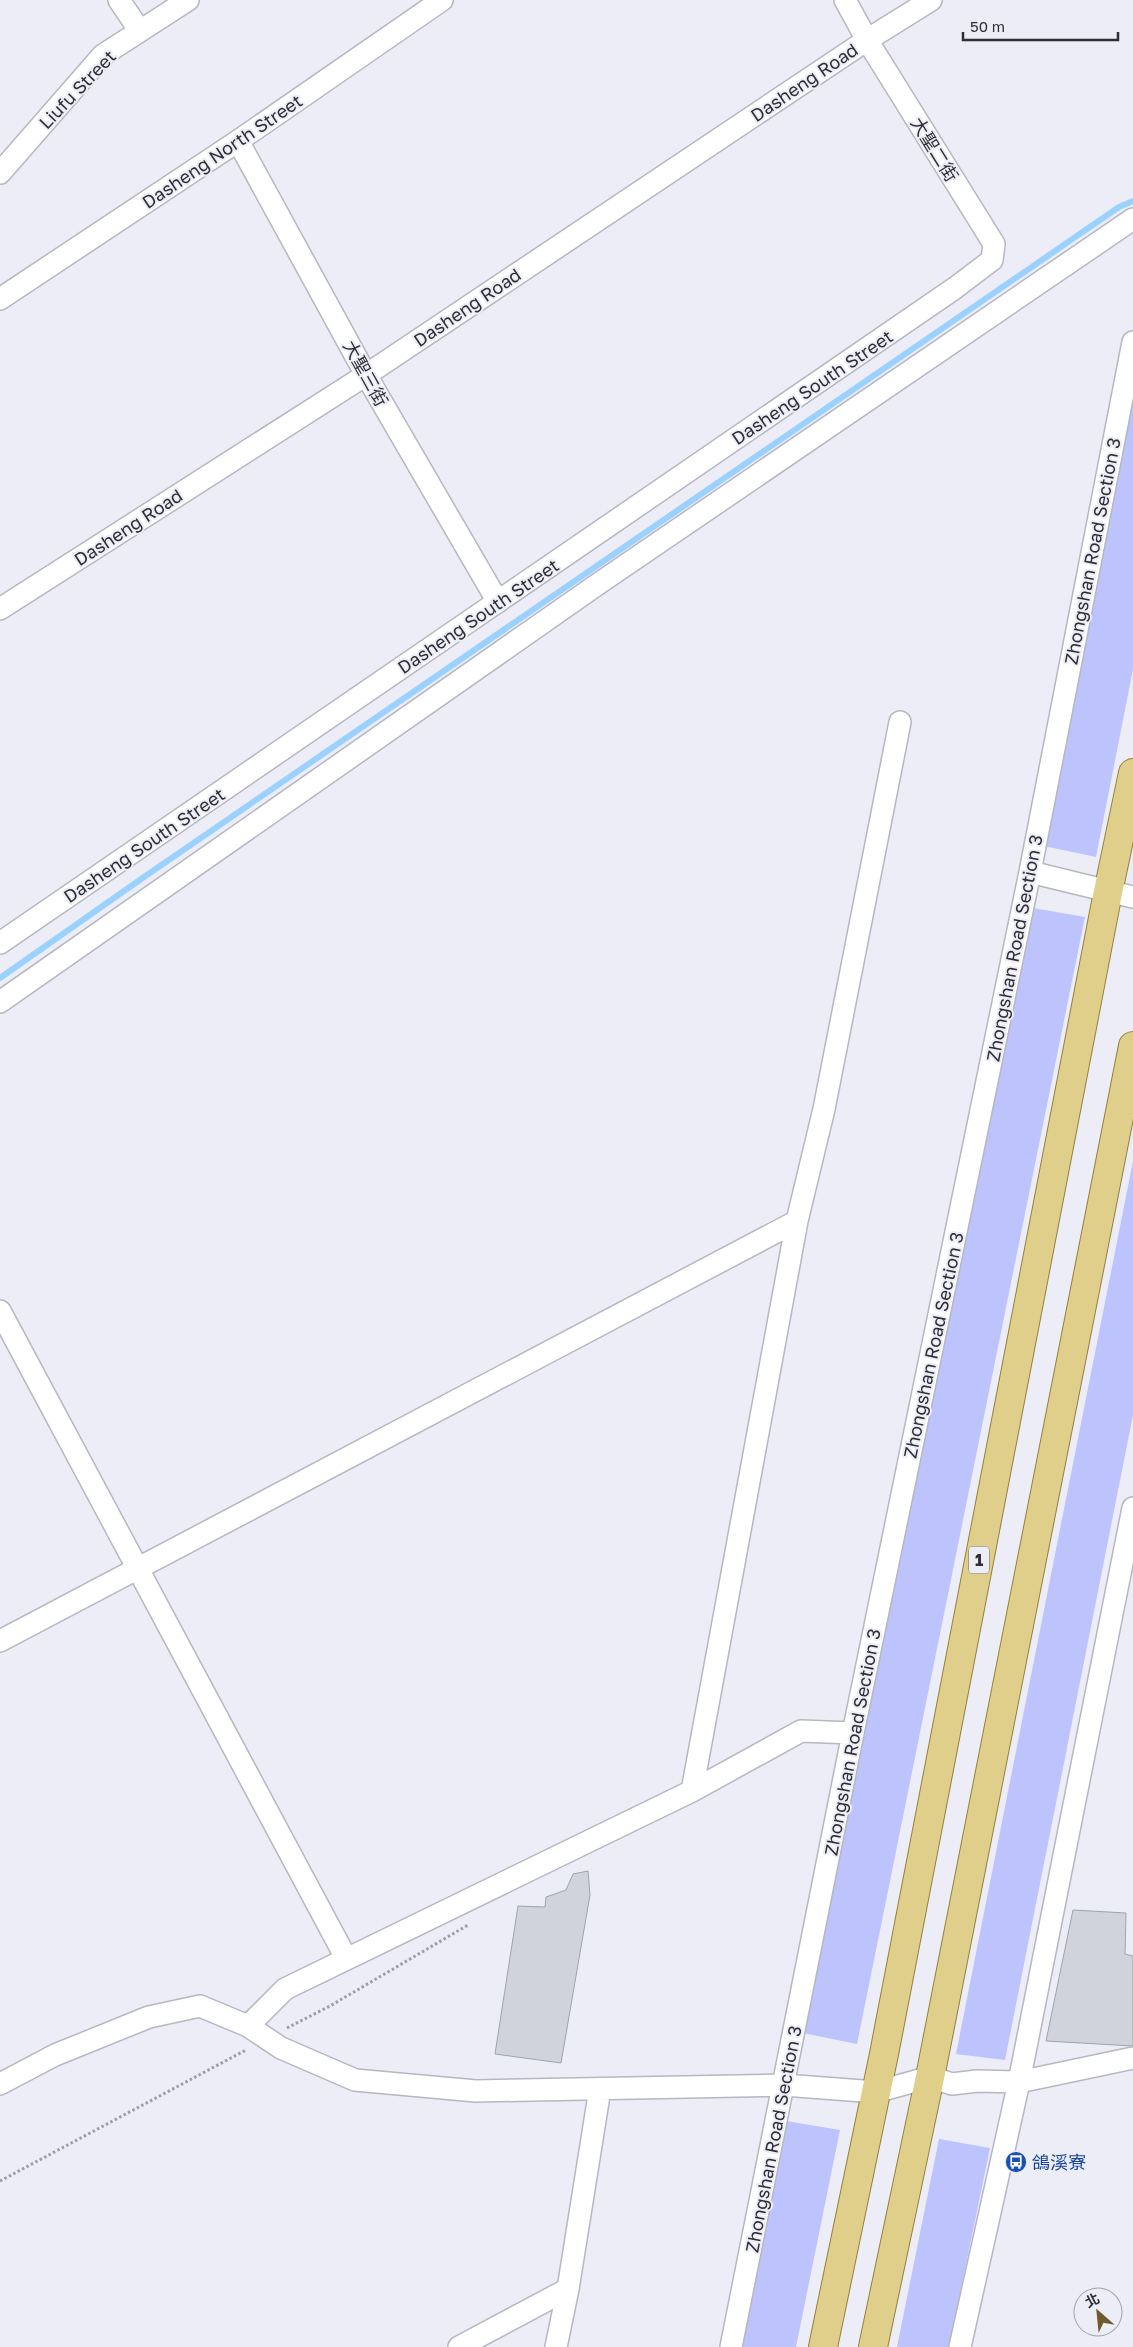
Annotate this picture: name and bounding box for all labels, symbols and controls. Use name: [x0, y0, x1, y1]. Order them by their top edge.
scale bar: [963, 10, 1118, 42]
text: 50 m: [970, 17, 1005, 35]
street label: Dasheng Road: [746, 38, 862, 126]
street label: Liufu Street: [34, 45, 120, 133]
street label: Dasheng North Street: [138, 89, 306, 213]
street label: 大聖二街: [907, 113, 963, 185]
street label: Dasheng Road: [409, 263, 525, 351]
street label: Dasheng South Street: [727, 325, 897, 449]
street label: 大聖三街: [339, 336, 393, 410]
street label: Zhongshan Road Section 3: [1059, 436, 1125, 666]
street label: Dasheng Road: [70, 484, 186, 570]
street label: Dasheng South Street: [393, 554, 563, 678]
street label: Dasheng South Street: [59, 783, 229, 907]
street label: Zhongshan Road Section 3: [981, 833, 1047, 1063]
street label: Zhongshan Road Section 3: [898, 1230, 968, 1460]
road number: 1: [969, 1546, 989, 1574]
street label: Zhongshan Road Section 3: [819, 1627, 885, 1857]
street label: Zhongshan Road Section 3: [740, 2024, 806, 2254]
bus stop icon: 鴿溪寮: [1004, 2150, 1028, 2174]
place label: 鴿溪寮: [1032, 2151, 1086, 2173]
north arrow: [1073, 2287, 1123, 2337]
text: 北: [1082, 2289, 1102, 2311]

